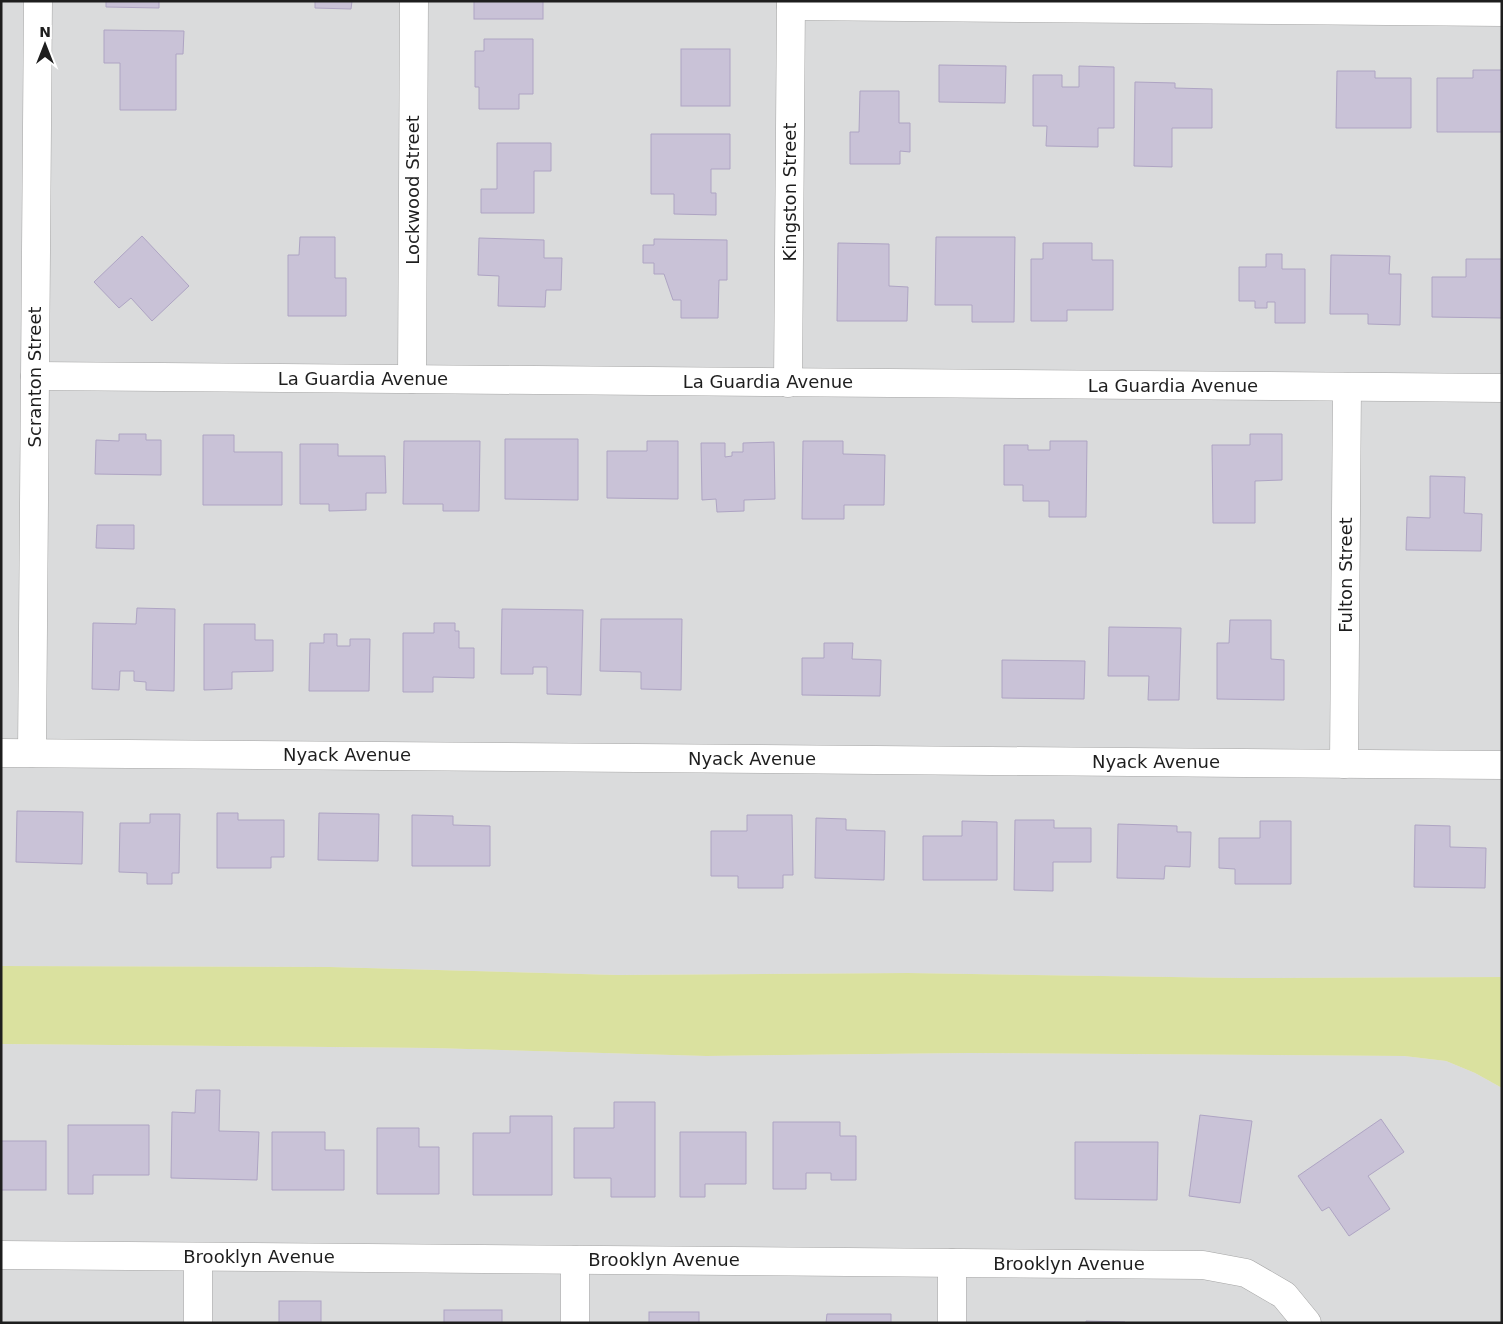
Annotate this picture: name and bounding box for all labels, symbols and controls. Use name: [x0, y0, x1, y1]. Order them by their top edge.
north arrow: [20, 20, 70, 70]
text: N: [39, 24, 51, 40]
street label: Lockwood Street: [402, 115, 423, 265]
street label: Kingston Street: [779, 123, 800, 261]
street label: Scranton Street: [24, 306, 45, 448]
street label: La Guardia Avenue: [278, 368, 448, 389]
street label: La Guardia Avenue: [683, 371, 853, 392]
street label: La Guardia Avenue: [1088, 375, 1258, 396]
street label: Fulton Street: [1335, 517, 1356, 633]
street label: Nyack Avenue: [283, 744, 411, 765]
street label: Nyack Avenue: [688, 748, 816, 769]
street label: Nyack Avenue: [1092, 751, 1220, 772]
street label: Brooklyn Avenue: [183, 1246, 335, 1267]
street label: Brooklyn Avenue: [588, 1249, 740, 1270]
street label: Brooklyn Avenue: [993, 1253, 1145, 1274]

